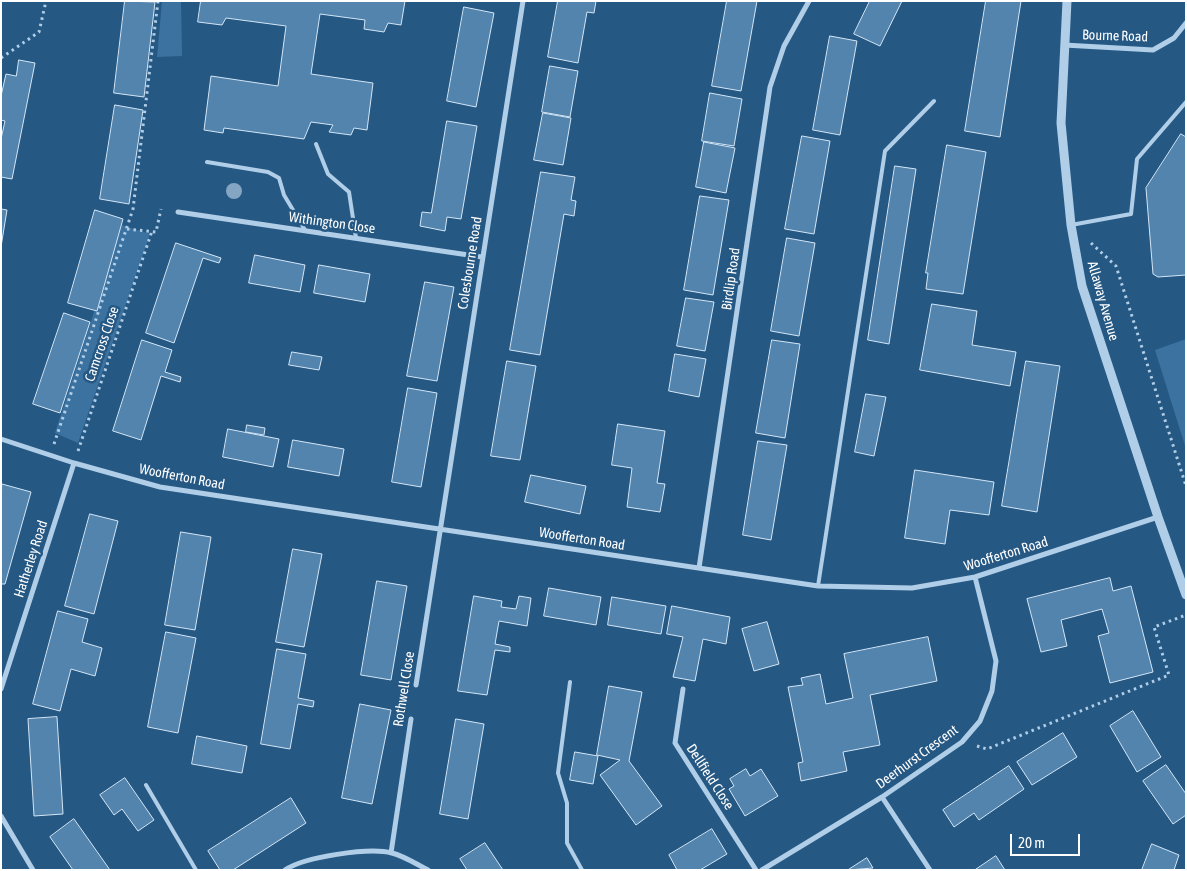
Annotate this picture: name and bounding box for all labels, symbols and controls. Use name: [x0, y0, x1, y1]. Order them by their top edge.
street label: Bourne Road: [1082, 26, 1148, 46]
street label: Withington Close: [288, 209, 376, 237]
street label: Colesbourne Road: [454, 215, 486, 311]
street label: Birdlip Road: [718, 247, 744, 311]
street label: Allaway Avenue: [1084, 259, 1122, 343]
street label: Camcross Close: [81, 304, 123, 384]
street label: Woofferton Road: [138, 460, 226, 494]
street label: Hatherley Road: [11, 518, 51, 600]
street label: Woofferton Road: [538, 524, 626, 554]
street label: Woofferton Road: [962, 533, 1050, 575]
street label: Rothwell Close: [390, 650, 418, 728]
street label: Deerhurst Crescent: [873, 722, 961, 792]
street label: Dellfield Close: [683, 741, 737, 813]
scale bar: [1012, 824, 1082, 856]
text: 20 m: [1018, 834, 1045, 851]

